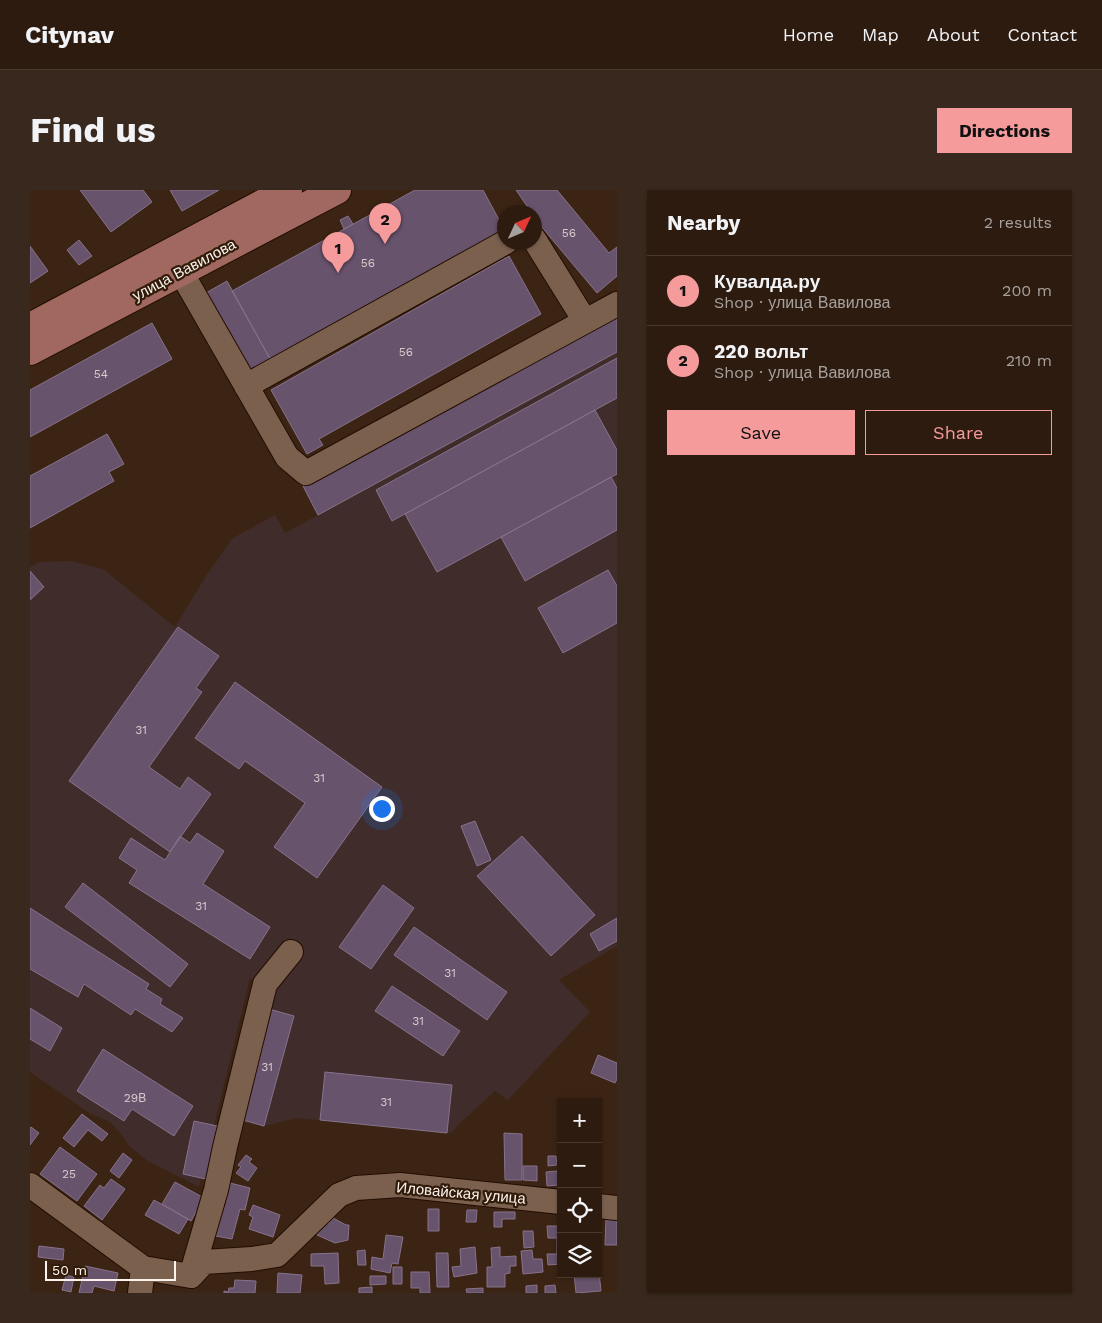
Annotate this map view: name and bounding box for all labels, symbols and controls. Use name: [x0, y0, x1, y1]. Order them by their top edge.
text: Citynav: [25, 21, 114, 49]
text: Home: [783, 24, 834, 45]
text: Map: [862, 24, 899, 45]
text: About: [927, 24, 979, 45]
text: Contact: [1007, 24, 1077, 45]
button: Directions: [937, 108, 1072, 153]
text: Find us: [30, 109, 156, 151]
pin: 2: [369, 203, 401, 244]
north arrow: [497, 205, 542, 250]
text: Nearby: [667, 210, 740, 235]
text: 2 results: [984, 213, 1052, 232]
house number: 56: [562, 226, 576, 240]
pin: 1: [322, 232, 354, 273]
street label: улица Вавилова: [129, 235, 239, 305]
house number: 56: [361, 256, 375, 270]
text: Кувалда.ру: [714, 270, 820, 293]
text: 1: [680, 281, 686, 300]
text: 200 m: [1002, 281, 1052, 300]
text: Shop · улица Вавилова: [714, 293, 890, 312]
text: 220 вольт: [714, 340, 808, 363]
house number: 56: [399, 345, 413, 359]
text: 2: [678, 351, 688, 370]
text: 210 m: [1006, 351, 1052, 370]
text: Shop · улица Вавилова: [714, 363, 890, 382]
house number: 54: [94, 367, 108, 381]
button: Save: [667, 410, 855, 455]
button: Share: [865, 410, 1052, 455]
house number: 31: [135, 723, 147, 737]
house number: 31: [313, 771, 325, 785]
your location: [369, 796, 395, 822]
house number: 31: [195, 899, 207, 913]
house number: 31: [444, 966, 456, 980]
house number: 31: [412, 1014, 424, 1028]
house number: 31: [261, 1060, 273, 1074]
house number: 29В: [124, 1091, 146, 1105]
house number: 31: [380, 1095, 392, 1109]
map controls: [557, 1098, 602, 1278]
button: +: [557, 1098, 602, 1143]
button: −: [557, 1143, 602, 1188]
house number: 25: [62, 1167, 76, 1181]
street label: Иловайская улица: [396, 1178, 527, 1208]
button: locate: [557, 1188, 602, 1233]
button: layers: [557, 1233, 602, 1278]
scale bar: [45, 1258, 176, 1281]
text: 50 m: [52, 1262, 87, 1278]

